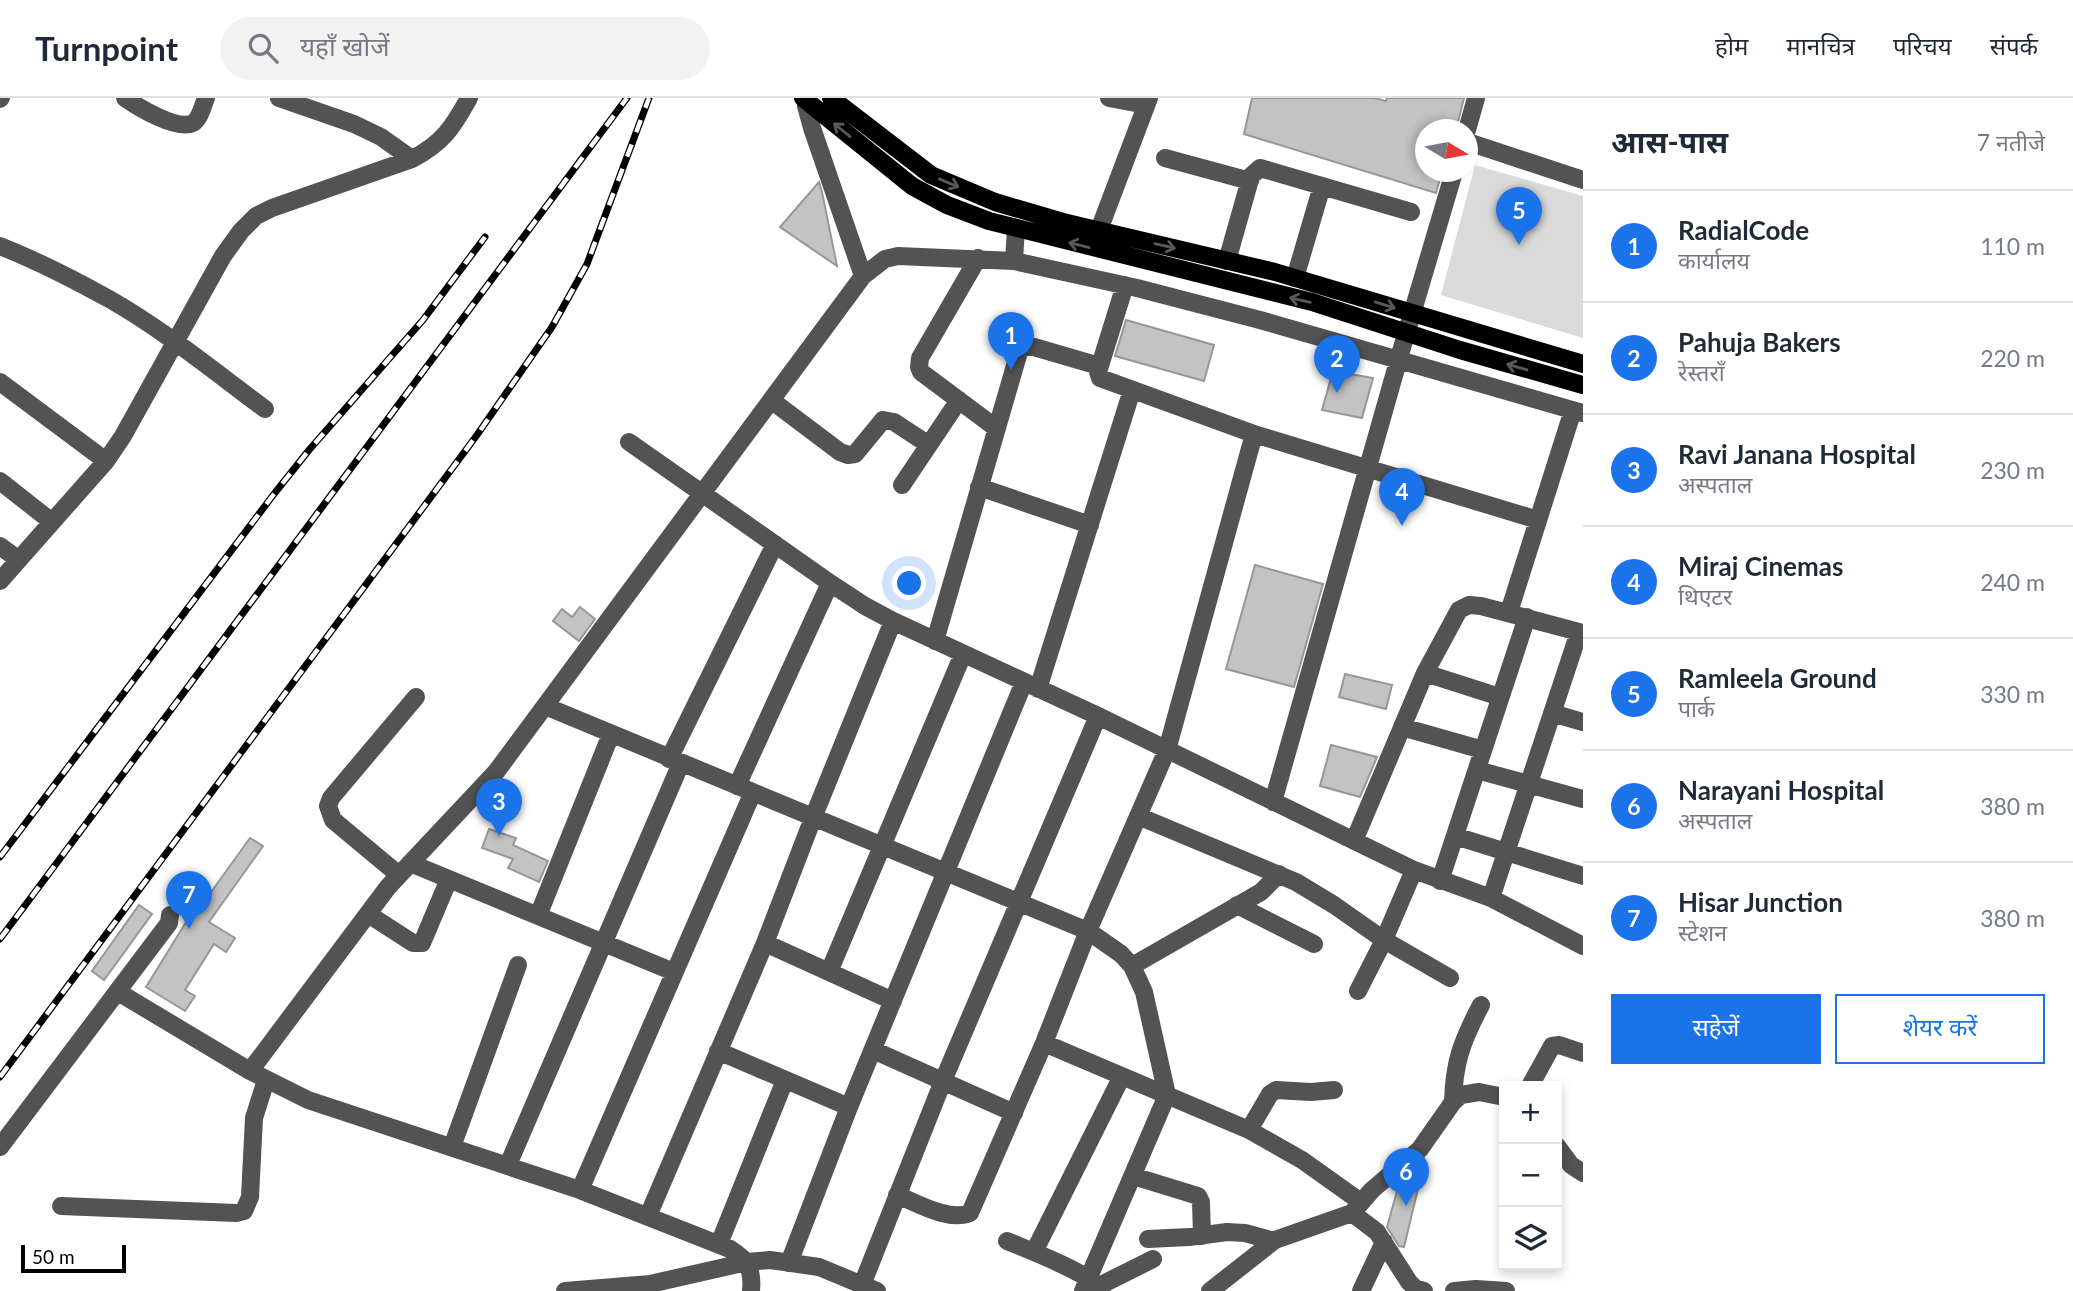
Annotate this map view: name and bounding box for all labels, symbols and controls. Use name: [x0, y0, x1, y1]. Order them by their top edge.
search box: [220, 17, 710, 80]
text: Turnpoint: [35, 28, 178, 68]
icon: search: [244, 29, 282, 67]
text: यहाँ खोजें: [300, 30, 390, 62]
text: होम: [1715, 31, 1748, 60]
text: मानचित्र: [1786, 31, 1855, 60]
text: परिचय: [1893, 31, 1952, 60]
text: संपर्क: [1990, 31, 2038, 60]
north arrow: [1415, 119, 1478, 182]
one-way arrow: [834, 122, 852, 137]
text: आस-पास: [1611, 123, 1728, 159]
text: 7 नतीजे: [1977, 128, 2045, 156]
one-way arrow: [937, 177, 959, 190]
pin: 5: [1496, 187, 1542, 245]
text: RadialCode: [1678, 214, 1809, 246]
text: 1: [1627, 232, 1641, 260]
text: 110 m: [1980, 232, 2045, 260]
one-way arrow: [1068, 238, 1091, 251]
one-way arrow: [1153, 240, 1176, 253]
text: कार्यालय: [1678, 246, 1750, 274]
one-way arrow: [1289, 292, 1312, 306]
one-way arrow: [1374, 299, 1396, 312]
pin: 1: [988, 312, 1034, 370]
text: Pahuja Bakers: [1678, 326, 1841, 358]
pin: 2: [1314, 335, 1360, 393]
text: 2: [1627, 344, 1641, 372]
text: 220 m: [1980, 344, 2045, 372]
text: रेस्तराँ: [1678, 358, 1725, 386]
one-way arrow: [1507, 359, 1529, 372]
text: Ravi Janana Hospital: [1678, 438, 1916, 470]
text: 3: [1627, 456, 1641, 484]
text: 230 m: [1980, 456, 2045, 484]
pin: 4: [1379, 468, 1425, 526]
text: अस्पताल: [1678, 470, 1752, 498]
text: Miraj Cinemas: [1678, 550, 1843, 582]
your location: [892, 566, 926, 600]
text: 4: [1627, 568, 1641, 596]
text: 240 m: [1980, 568, 2045, 596]
text: थिएटर: [1678, 582, 1732, 610]
text: Ramleela Ground: [1678, 662, 1877, 694]
text: 5: [1627, 680, 1641, 708]
text: 330 m: [1980, 680, 2045, 708]
text: पार्क: [1678, 694, 1715, 722]
text: Narayani Hospital: [1678, 774, 1884, 806]
pin: 3: [476, 778, 522, 836]
text: 6: [1627, 792, 1641, 820]
text: 380 m: [1980, 792, 2045, 820]
text: अस्पताल: [1678, 806, 1752, 834]
pin: 7: [166, 871, 212, 929]
text: Hisar Junction: [1678, 886, 1843, 918]
text: 7: [1627, 904, 1641, 932]
text: 380 m: [1980, 904, 2045, 932]
text: स्टेशन: [1678, 918, 1727, 946]
button: सहेजें: [1611, 994, 1821, 1064]
button: शेयर करें: [1835, 994, 2045, 1064]
map controls: [1499, 1081, 1562, 1270]
button: +: [1499, 1081, 1562, 1144]
button: −: [1499, 1144, 1562, 1207]
pin: 6: [1383, 1148, 1429, 1206]
button: layers: [1499, 1207, 1562, 1270]
scale bar: [21, 1242, 126, 1274]
text: 50 m: [32, 1245, 75, 1268]

